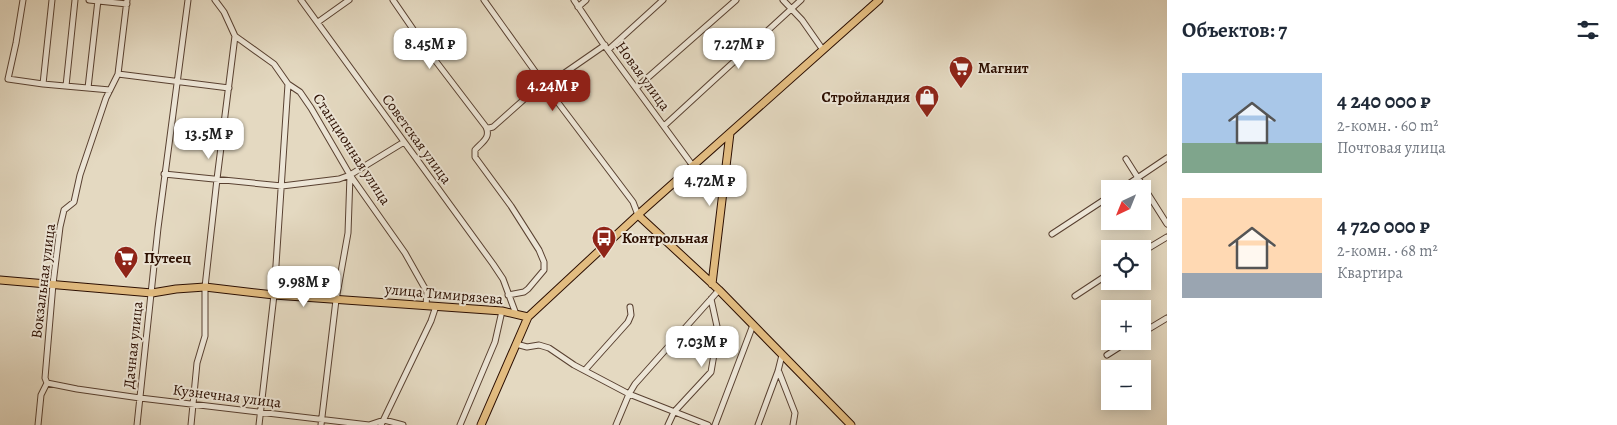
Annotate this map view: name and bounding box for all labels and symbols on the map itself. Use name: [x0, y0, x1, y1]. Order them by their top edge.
pin: 8.45M ₽: [384, 28, 476, 70]
pin: 7.27M ₽: [693, 28, 785, 70]
street label: Новая улица: [611, 37, 675, 115]
supermarket icon: Магнит: [948, 55, 974, 89]
place label: Магнит: [978, 58, 1029, 78]
pin: 4.24M ₽: [507, 70, 599, 112]
shop icon: Стройландия: [914, 84, 940, 118]
place label: Стройландия: [822, 87, 910, 107]
street label: Станционная улица: [308, 89, 396, 209]
street label: Советская улица: [378, 90, 456, 188]
pin: 13.5M ₽: [163, 118, 255, 160]
pin: 4.72M ₽: [664, 164, 756, 207]
north arrow: [1101, 180, 1151, 230]
street label: Вокзальная улица: [26, 222, 60, 340]
bus stop icon: Контрольная: [591, 225, 617, 259]
place label: Контрольная: [622, 228, 709, 248]
supermarket icon: Путеец: [113, 245, 139, 279]
place label: Путеец: [144, 248, 191, 268]
pin: 9.98M ₽: [258, 266, 350, 308]
street label: улица Тимирязева: [383, 279, 504, 309]
street label: Дачная улица: [118, 300, 148, 390]
pin: 7.03M ₽: [656, 326, 748, 368]
street label: Кузнечная улица: [172, 379, 283, 413]

